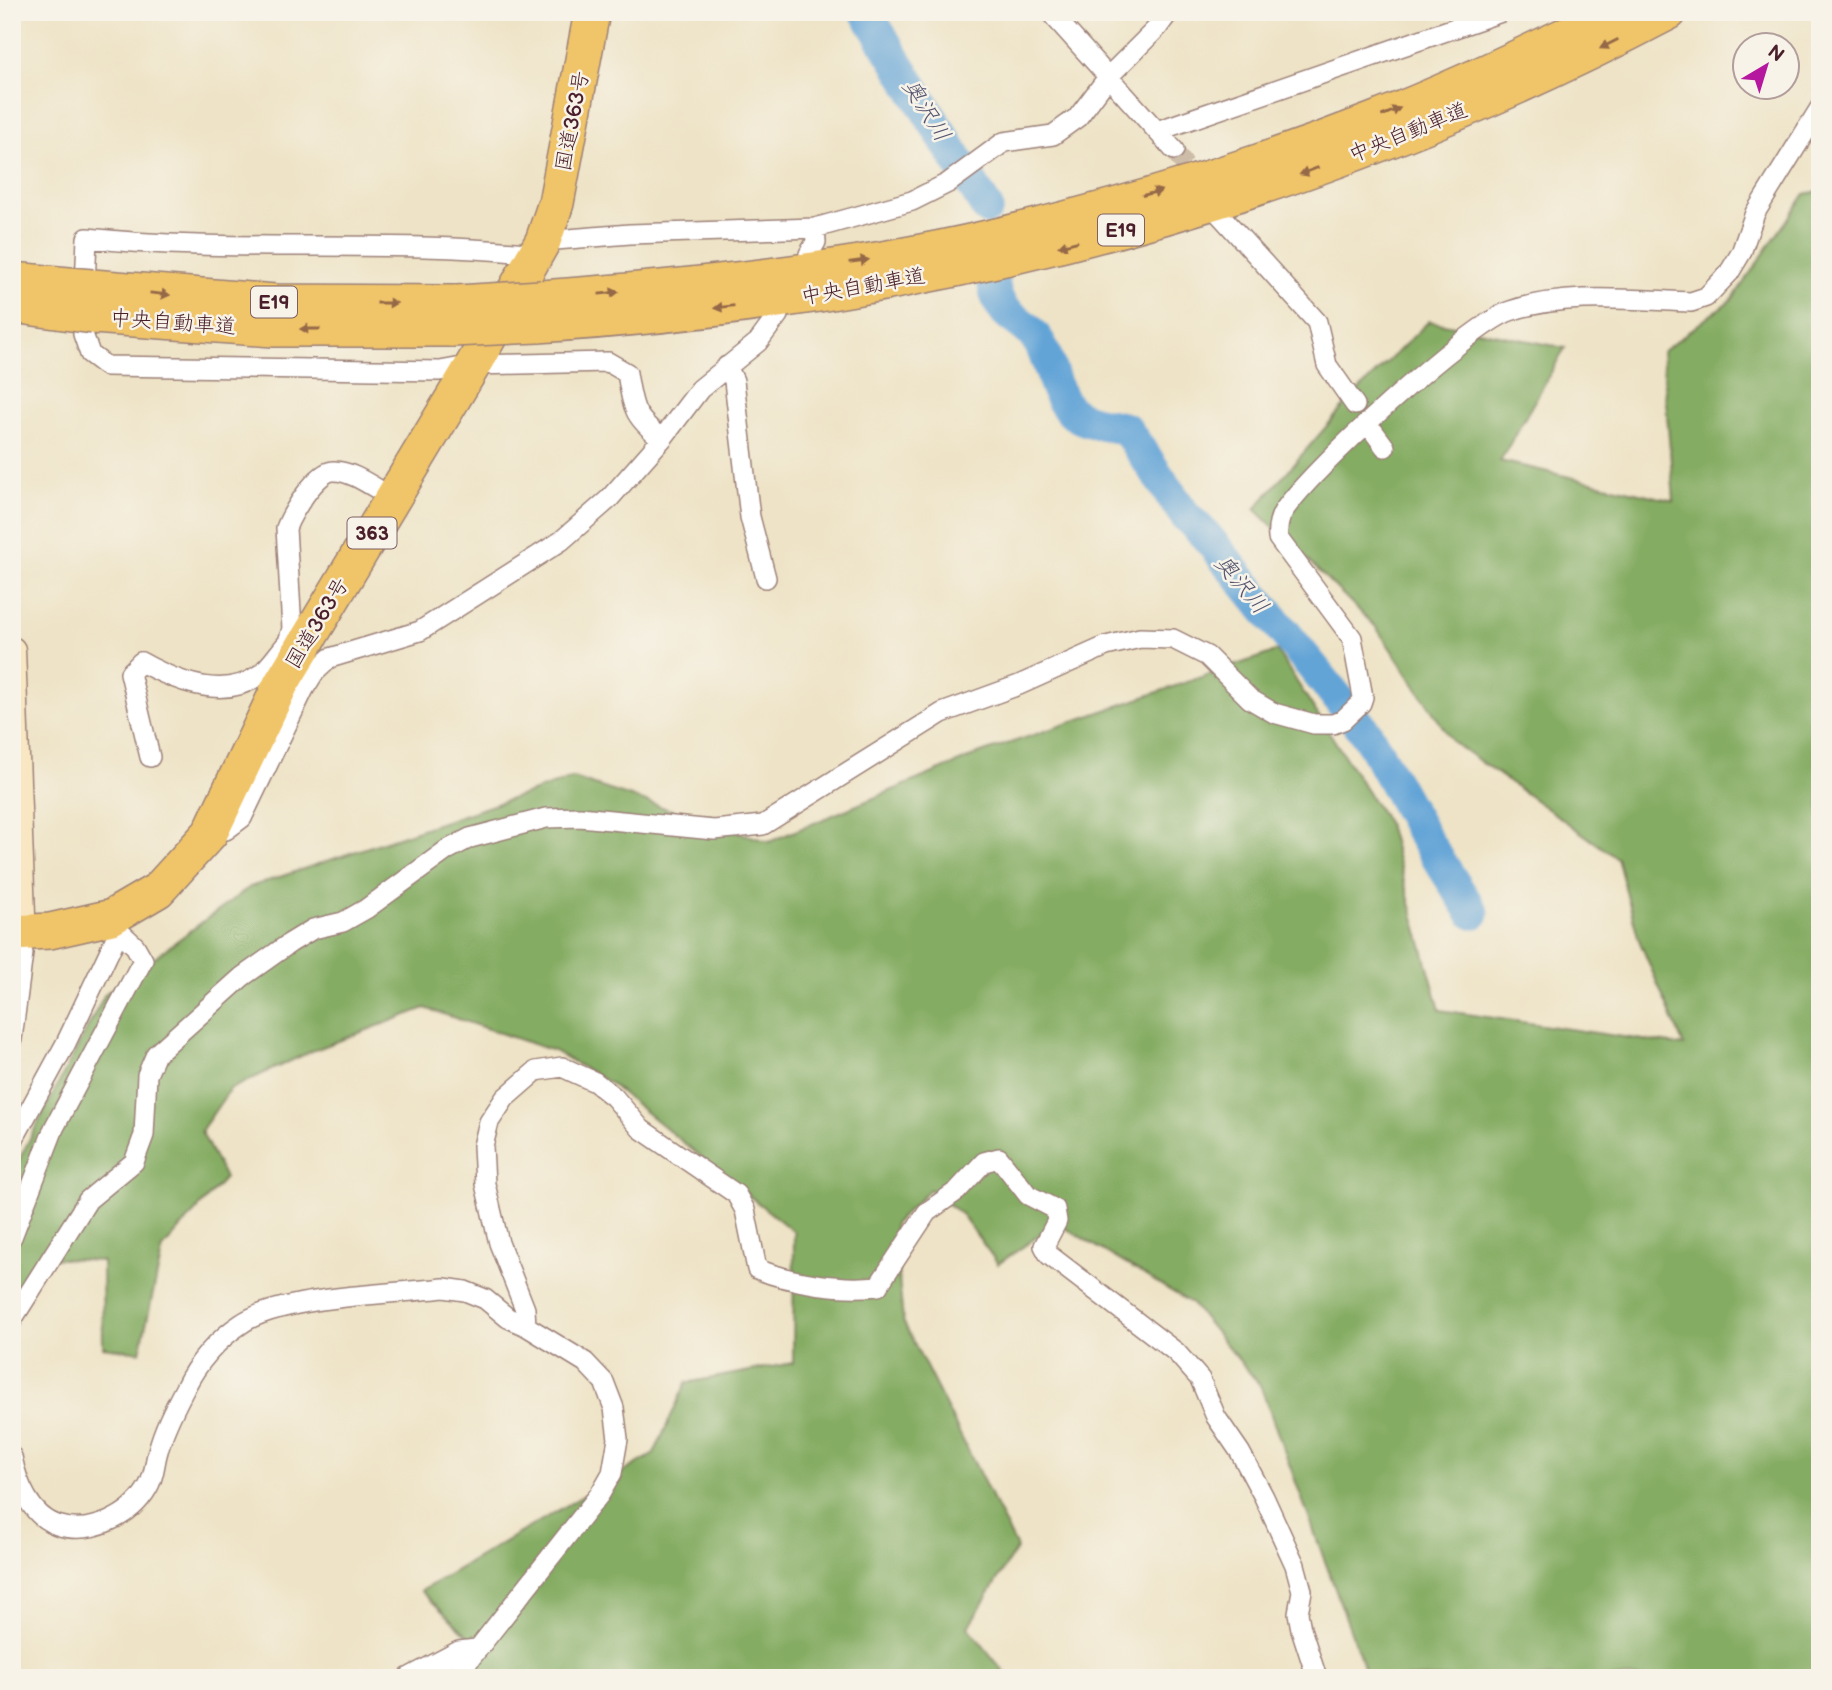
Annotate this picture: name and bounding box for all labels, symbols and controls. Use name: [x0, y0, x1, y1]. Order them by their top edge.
north arrow: [1730, 32, 1800, 102]
one-way arrow: [1599, 38, 1619, 49]
text: N: [1763, 40, 1788, 67]
street label: 国道363号: [551, 69, 594, 173]
water label: 奥沢川: [896, 74, 956, 147]
street label: 中央自動車道: [1345, 97, 1471, 168]
one-way arrow: [1380, 106, 1401, 117]
one-way arrow: [1299, 166, 1320, 177]
one-way arrow: [1141, 187, 1163, 198]
road number: E19: [1098, 214, 1144, 246]
one-way arrow: [1057, 239, 1079, 250]
one-way arrow: [848, 255, 870, 266]
street label: 中央自動車道: [799, 263, 927, 310]
road number: E19: [251, 286, 297, 318]
one-way arrow: [598, 287, 620, 298]
one-way arrow: [149, 289, 171, 300]
one-way arrow: [377, 297, 399, 309]
one-way arrow: [713, 302, 735, 313]
street label: 中央自動車道: [109, 306, 237, 339]
one-way arrow: [299, 323, 321, 335]
road number: 363: [348, 518, 396, 548]
water label: 奥沢川: [1208, 549, 1274, 620]
street label: 国道363号: [281, 573, 354, 673]

